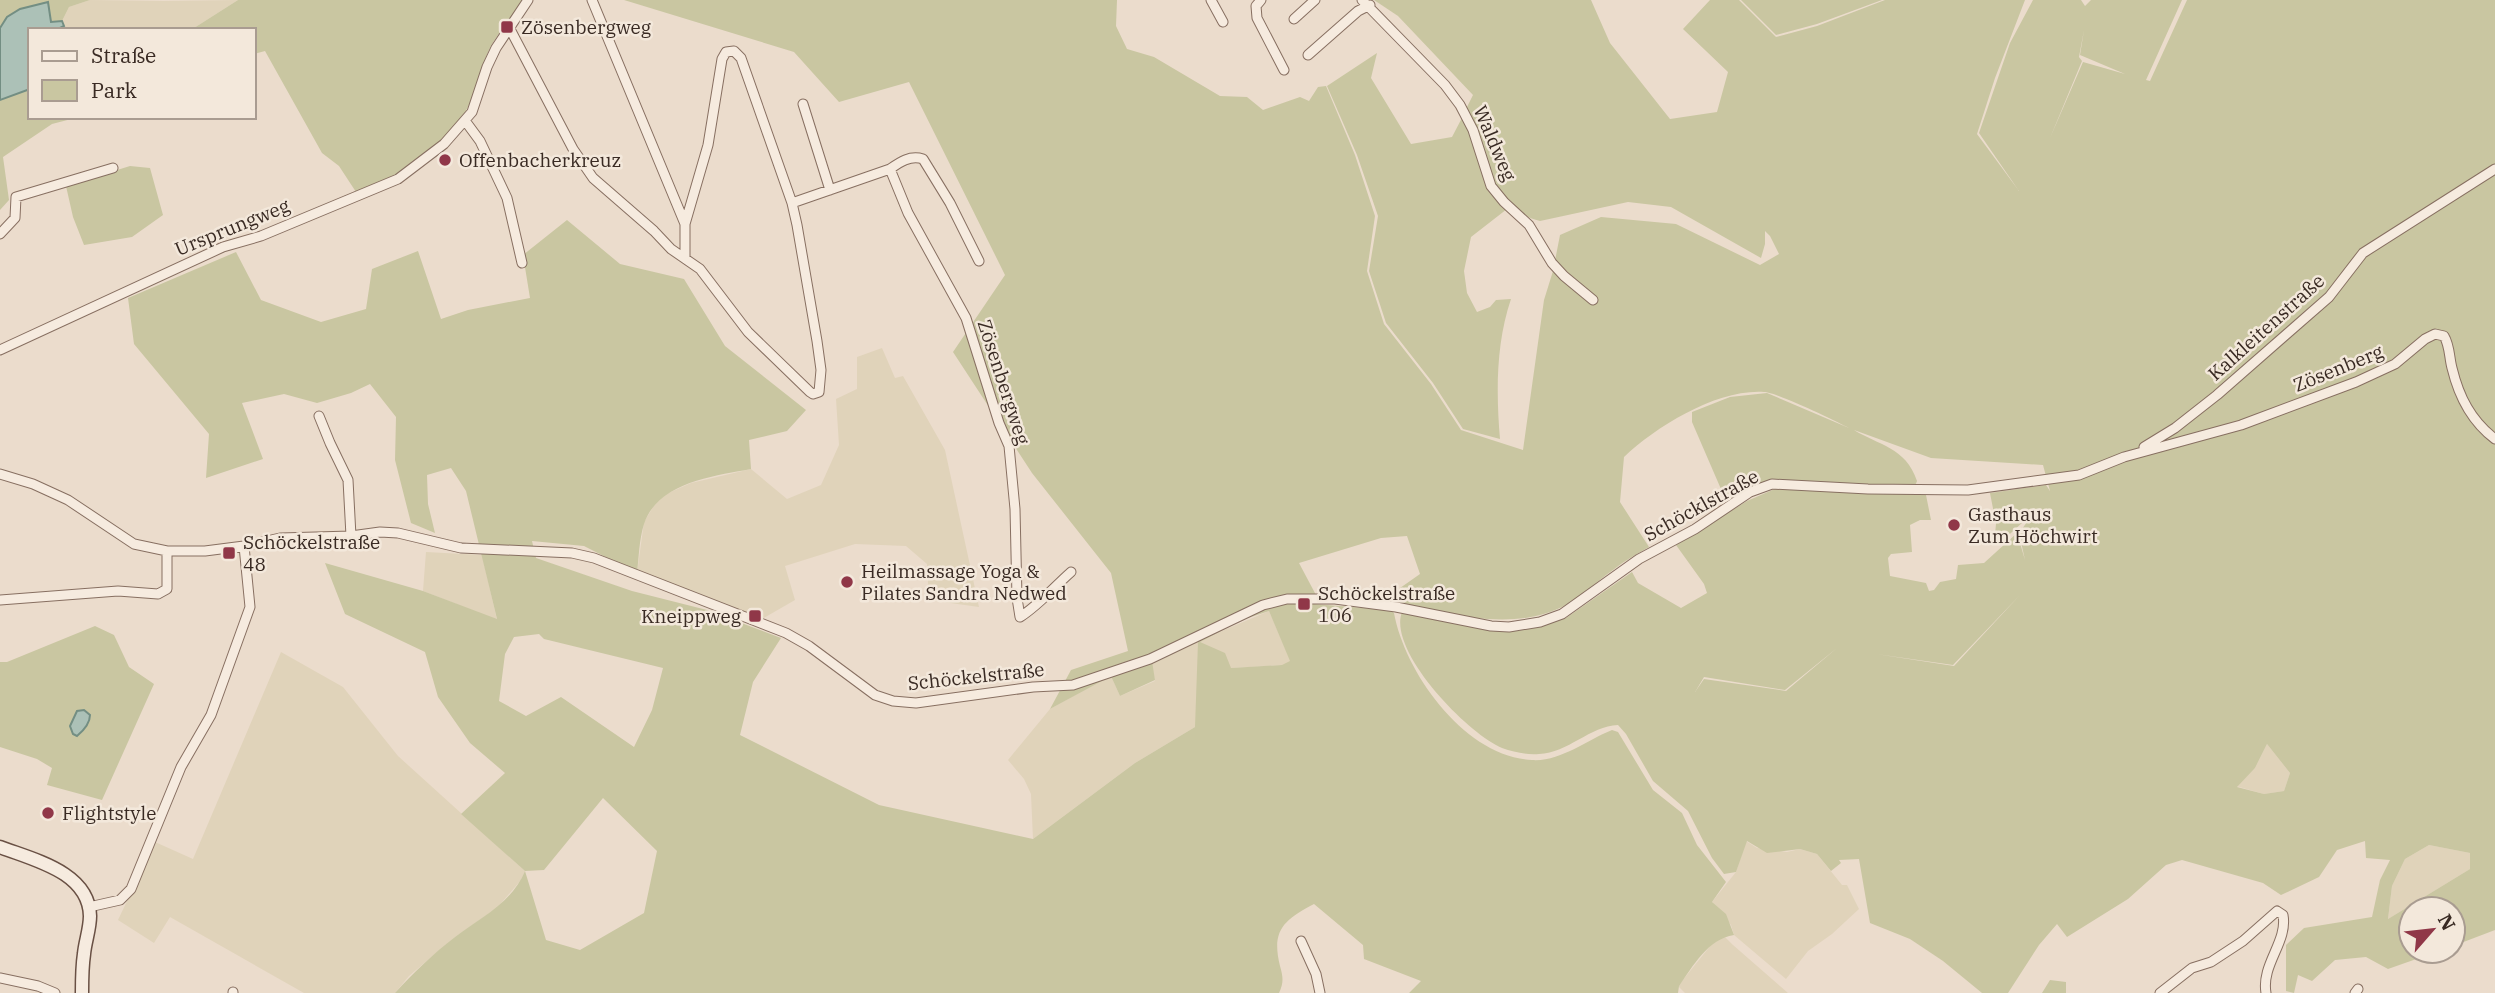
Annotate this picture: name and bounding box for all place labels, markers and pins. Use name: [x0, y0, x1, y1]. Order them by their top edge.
place label: Zösenbergweg: [521, 15, 652, 39]
marker: Zösenbergweg: [499, 19, 515, 35]
place label: Offenbacherkreuz: [459, 148, 621, 172]
marker: Offenbacherkreuz: [437, 152, 453, 168]
place label: Gasthaus Zum Höchwirt: [1968, 502, 2098, 548]
marker: Gasthaus Zum Höchwirt: [1946, 517, 1962, 533]
place label: Schöckelstraße 48: [243, 530, 380, 576]
marker: Schöckelstraße 48: [221, 545, 237, 561]
place label: Heilmassage Yoga & Pilates Sandra Nedwed: [861, 559, 1067, 605]
marker: Heilmassage Yoga & Pilates Sandra Nedwed: [839, 574, 855, 590]
place label: Schöckelstraße 106: [1318, 581, 1455, 627]
marker: Schöckelstraße 106: [1296, 596, 1312, 612]
place label: Kneippweg: [641, 604, 742, 628]
marker: Kneippweg: [747, 608, 763, 624]
place label: Flightstyle: [62, 801, 156, 825]
marker: Flightstyle: [40, 805, 56, 821]

